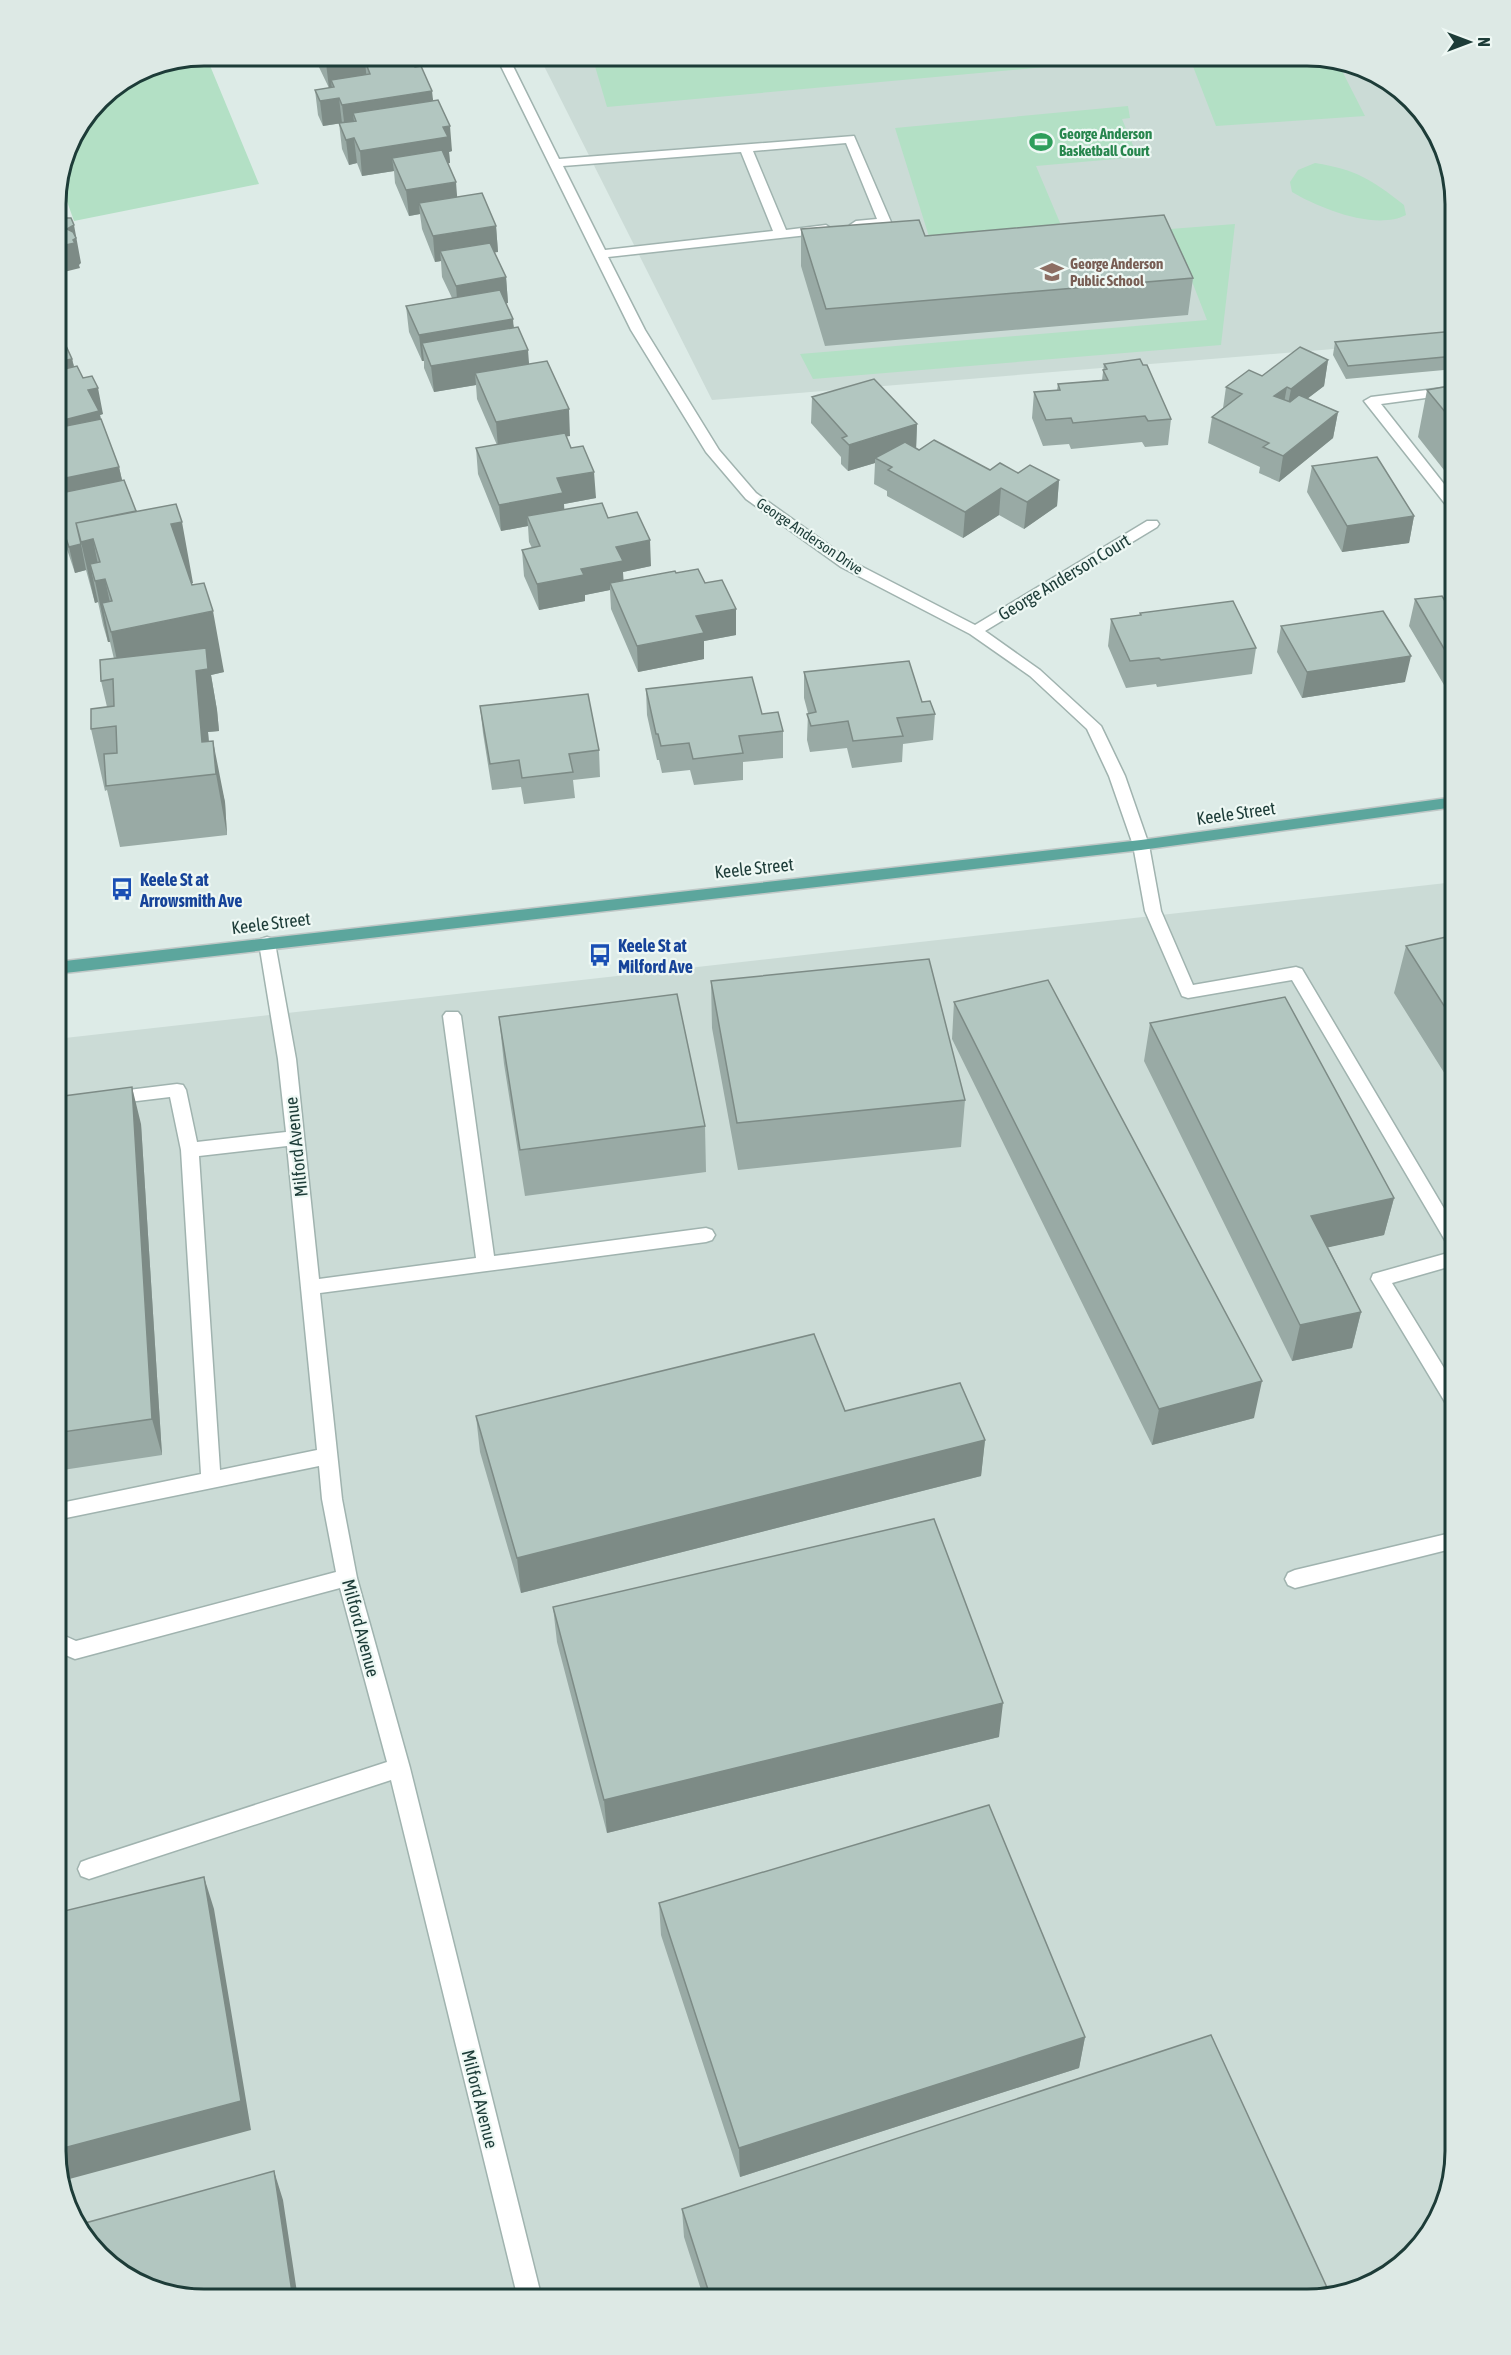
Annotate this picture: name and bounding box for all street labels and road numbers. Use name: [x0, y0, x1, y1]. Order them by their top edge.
street label: George Anderson Drive: [754, 494, 867, 578]
street label: George Anderson Court: [994, 529, 1134, 625]
street label: Keele Street: [1195, 797, 1277, 829]
street label: Keele Street: [713, 853, 795, 883]
street label: Keele Street: [230, 908, 312, 938]
street label: Milford Avenue: [280, 1096, 312, 1198]
street label: Milford Avenue: [338, 1577, 384, 1679]
street label: Milford Avenue: [458, 2048, 502, 2150]

